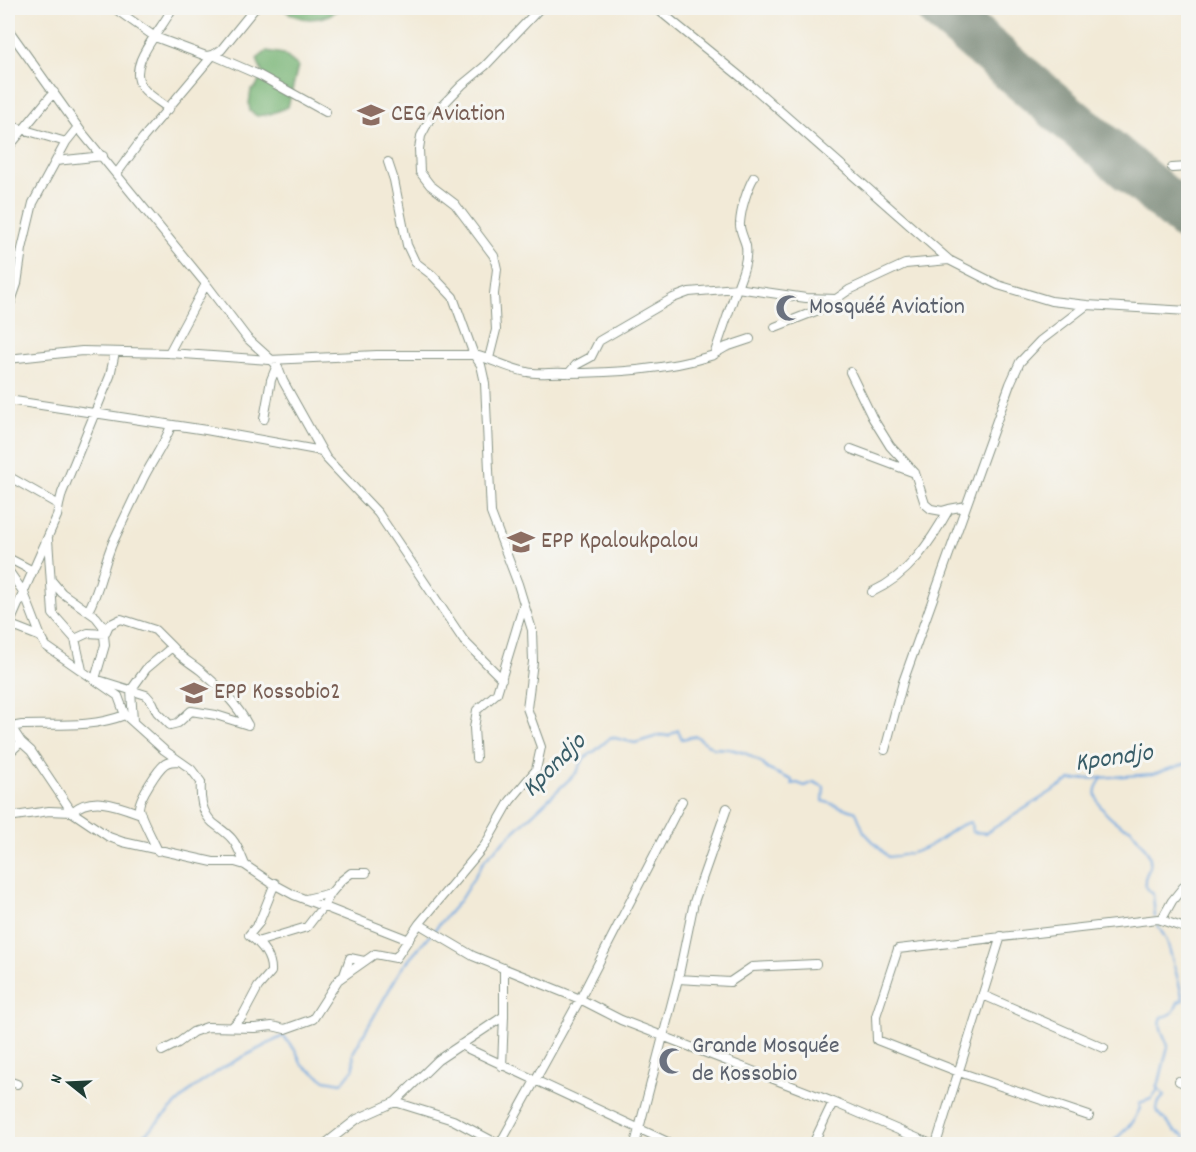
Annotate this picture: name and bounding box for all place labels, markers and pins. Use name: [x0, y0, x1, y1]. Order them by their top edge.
place label: CEG Aviation: [391, 98, 505, 132]
school or university icon: CEG Aviation: [356, 100, 386, 130]
place label: Mosquéé Aviation: [809, 291, 965, 325]
mosque icon: Mosquéé Aviation: [774, 293, 804, 323]
place label: EPP Kpaloukpalou: [541, 525, 698, 559]
school or university icon: EPP Kpaloukpalou: [506, 527, 536, 557]
place label: EPP Kossobio2: [214, 676, 341, 710]
school or university icon: EPP Kossobio2: [179, 678, 209, 708]
place label: Grande Mosquée de Kossobio: [692, 1030, 839, 1092]
mosque icon: Grande Mosquée de Kossobio: [657, 1046, 687, 1076]

